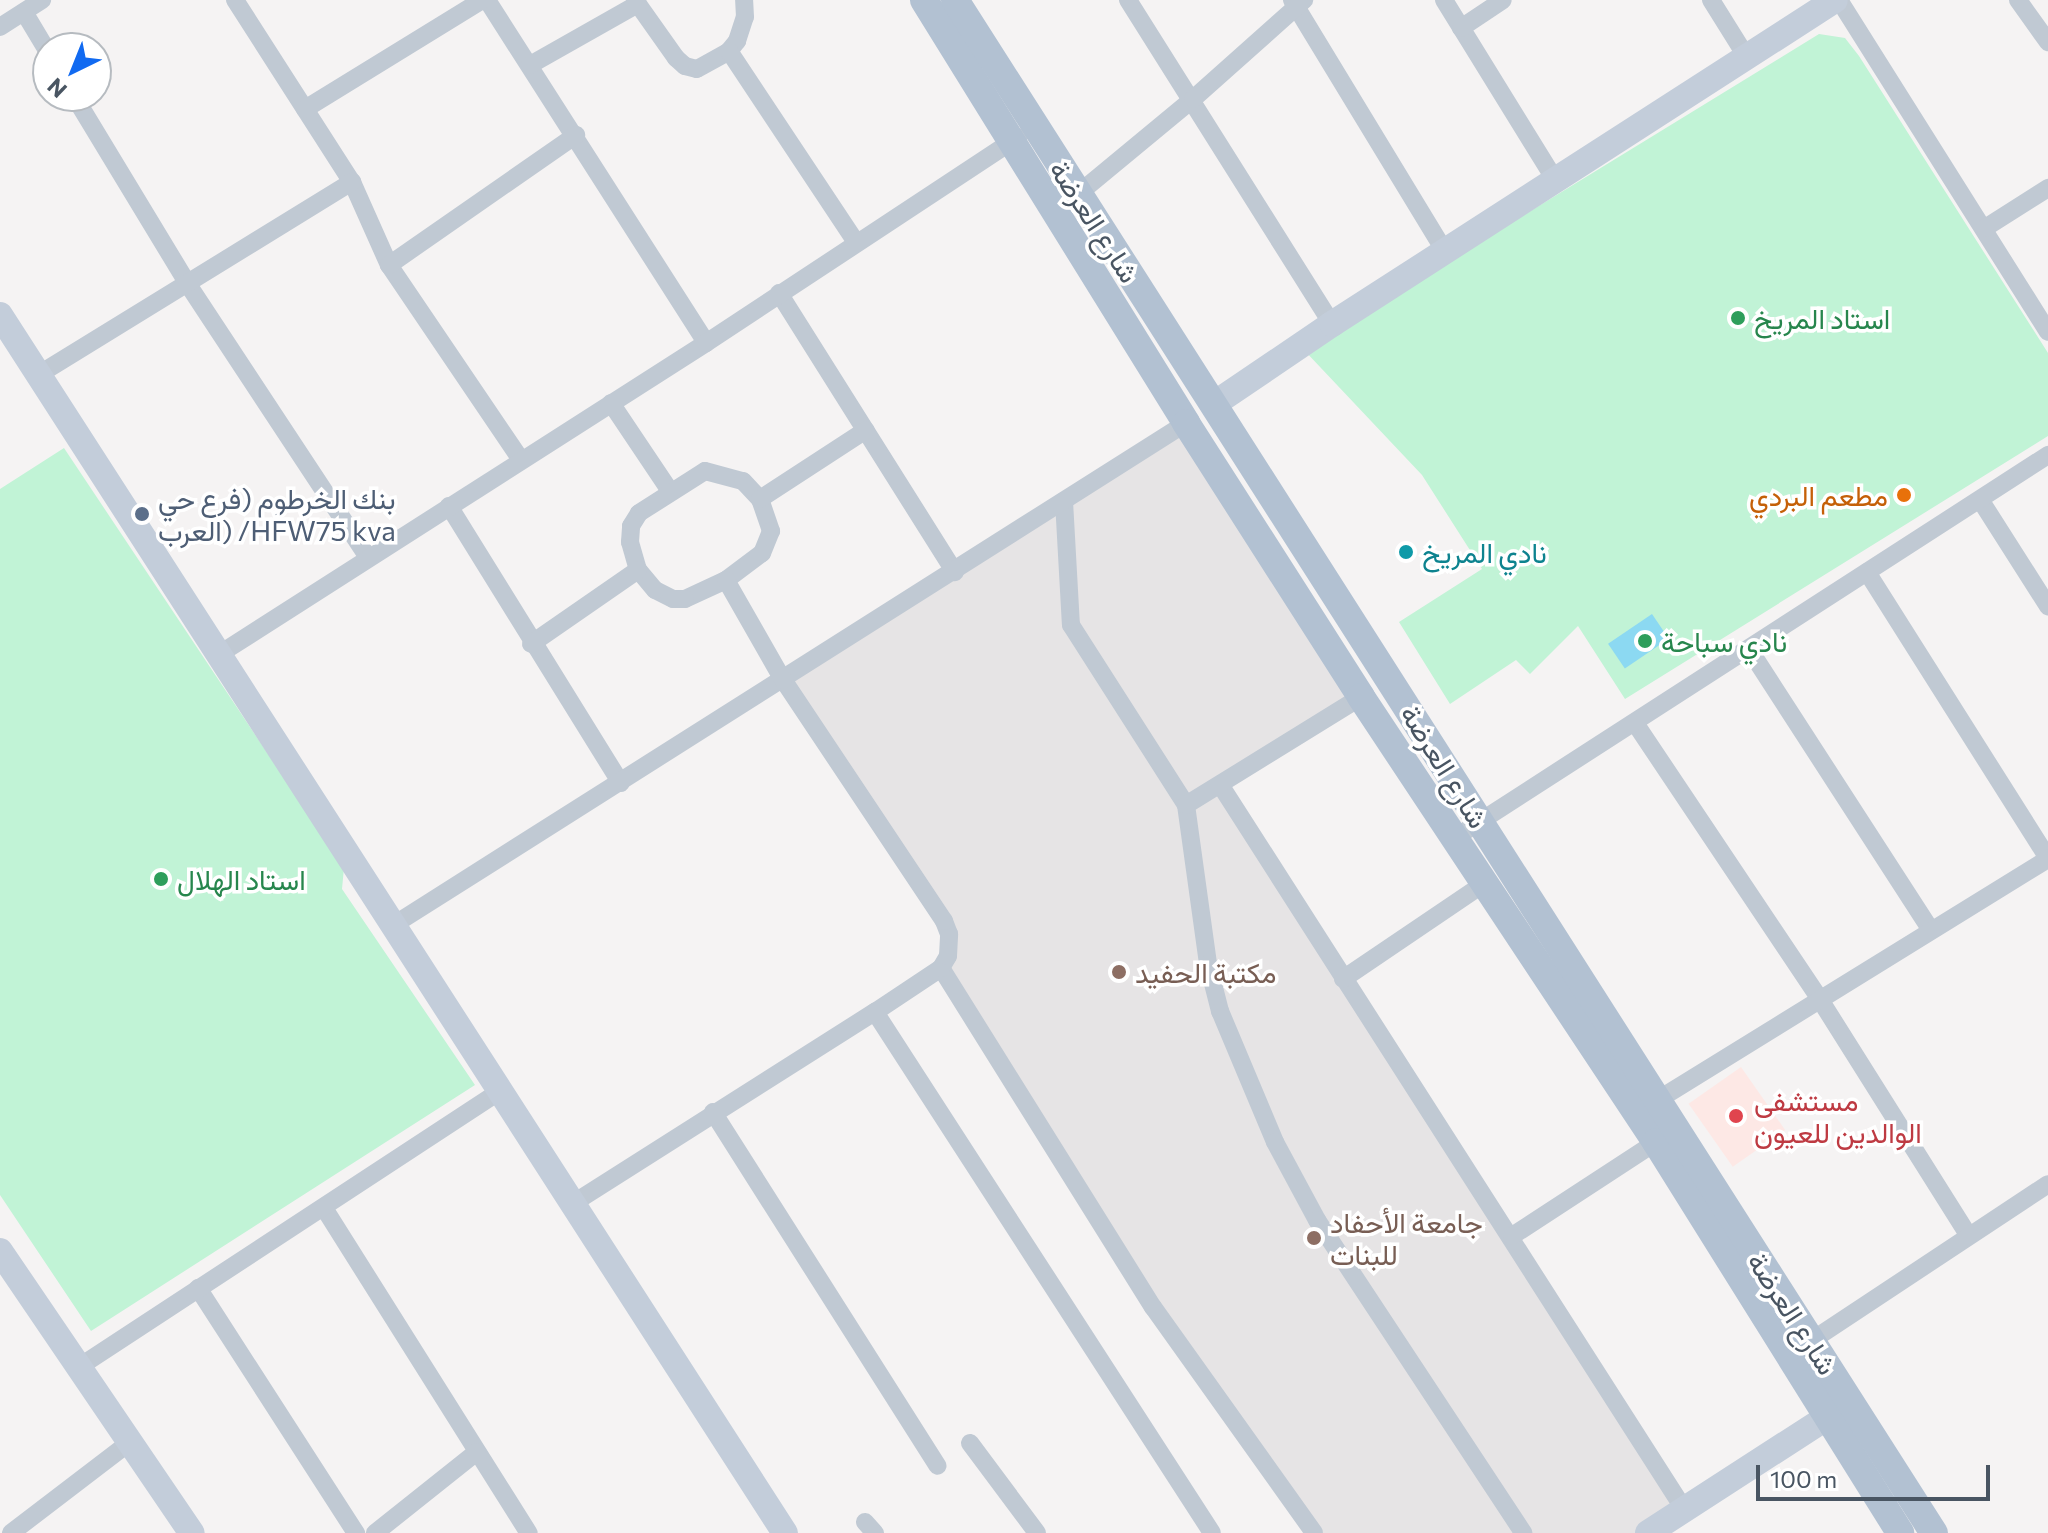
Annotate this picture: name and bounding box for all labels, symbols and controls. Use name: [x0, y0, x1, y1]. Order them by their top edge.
north arrow: [32, 32, 112, 112]
text: N: [41, 73, 72, 104]
street label: شارع العرضة: [1043, 154, 1147, 288]
place label: استاد المريخ: [1754, 301, 1890, 335]
marker: استاد المريخ: [1729, 309, 1747, 327]
place label: مطعم البردي: [1749, 478, 1888, 512]
place label: بنك الخرطوم (فرع حي العرب) /HFW75 kva: [158, 481, 396, 547]
marker: مطعم البردي: [1895, 486, 1913, 504]
marker: بنك الخرطوم (فرع حي العرب) /HFW75 kva: [133, 505, 151, 523]
place label: نادي المريخ: [1422, 535, 1547, 569]
marker: نادي المريخ: [1397, 543, 1415, 561]
place label: نادي سباحة: [1661, 624, 1787, 658]
marker: نادي سباحة: [1636, 632, 1654, 650]
street label: شارع العرضة: [1394, 698, 1496, 834]
place label: استاد الهلال: [177, 862, 306, 896]
marker: استاد الهلال: [152, 870, 170, 888]
place label: مكتبة الحفيد: [1135, 955, 1276, 989]
marker: مكتبة الحفيد: [1110, 963, 1128, 981]
place label: مستشفى الوالدين للعيون: [1754, 1083, 1922, 1149]
marker: مستشفى الوالدين للعيون: [1725, 1105, 1747, 1127]
place label: جامعة الأحفاد للبنات: [1330, 1205, 1483, 1271]
marker: جامعة الأحفاد للبنات: [1305, 1229, 1323, 1247]
street label: شارع العرضة: [1741, 1246, 1845, 1380]
scale bar: [1760, 1449, 1994, 1499]
text: 100 m: [1770, 1464, 1837, 1493]

